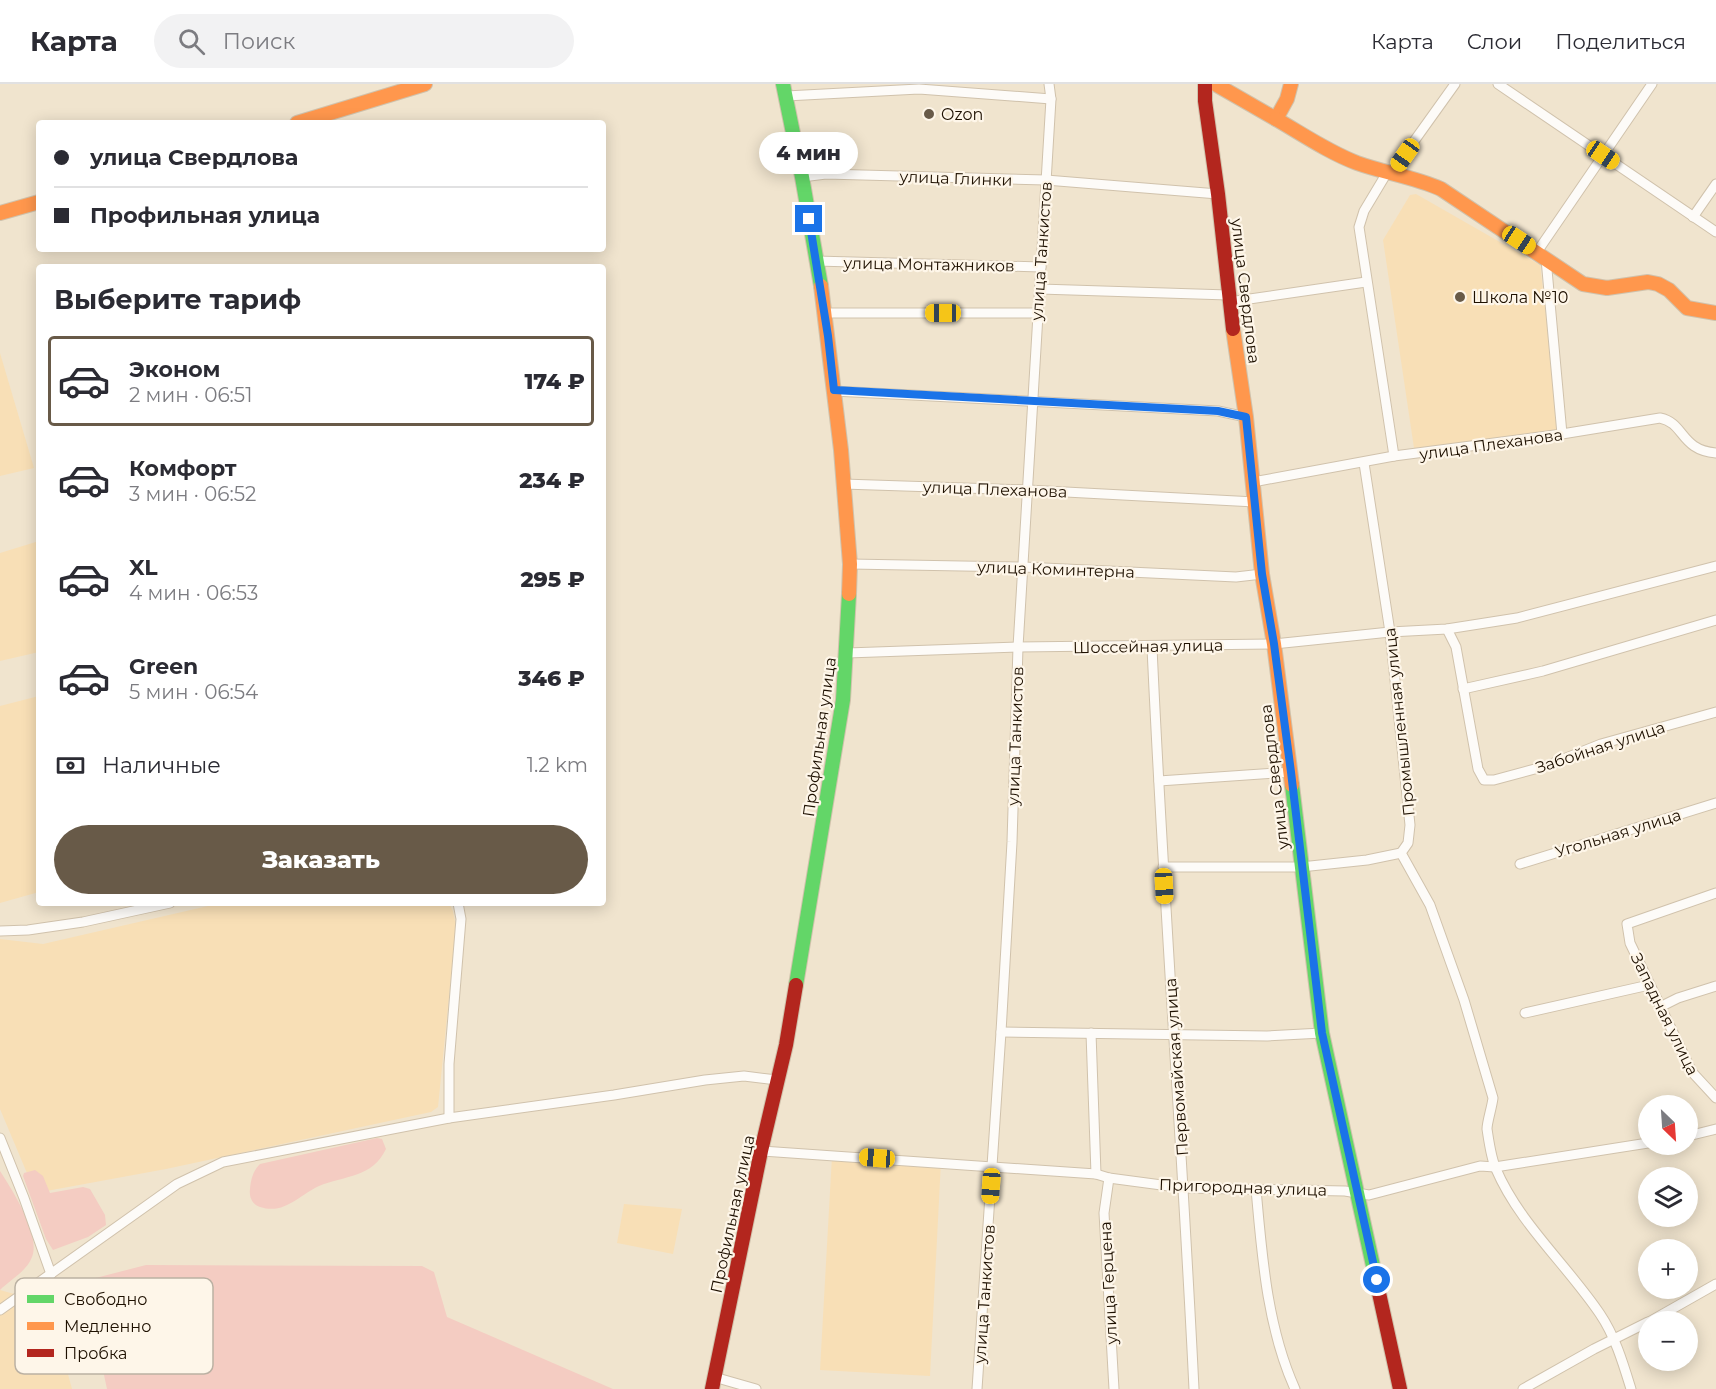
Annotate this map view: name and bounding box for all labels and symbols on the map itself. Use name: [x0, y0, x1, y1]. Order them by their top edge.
place label: Ozon: [941, 105, 983, 124]
marker: Ozon: [922, 107, 936, 121]
callout: 4 мин: [760, 132, 858, 174]
car: [1387, 135, 1423, 175]
car: [1583, 137, 1623, 173]
street label: улица Глинки: [898, 167, 1013, 190]
street label: улица Танкистов: [1027, 181, 1056, 322]
route end: [795, 205, 822, 232]
street label: улица Свердлова: [1227, 217, 1264, 365]
car: [1499, 223, 1539, 257]
street label: улица Монтажников: [842, 253, 1015, 275]
place label: Школа №10: [1472, 288, 1568, 307]
marker: Школа №10: [1453, 290, 1467, 304]
car: [925, 304, 961, 322]
street label: улица Плеханова: [1417, 425, 1564, 464]
street label: улица Плеханова: [921, 477, 1068, 502]
street label: улица Коминтерна: [976, 557, 1135, 582]
street label: Промышленная улица: [1380, 627, 1419, 817]
street label: Шоссейная улица: [1073, 636, 1223, 657]
street label: Профильная улица: [799, 656, 840, 818]
street label: улица Танкистов: [1004, 666, 1027, 807]
street label: улица Свердлова: [1256, 703, 1293, 851]
street label: Забойная улица: [1533, 718, 1667, 777]
street label: Угольная улица: [1553, 805, 1683, 862]
car: [1154, 868, 1174, 904]
street label: Западная улица: [1627, 950, 1702, 1078]
street label: Первомайская улица: [1161, 977, 1192, 1157]
north arrow: [1638, 1095, 1698, 1155]
street label: Профильная улица: [706, 1133, 759, 1295]
car: [858, 1148, 896, 1168]
car: [981, 1167, 1001, 1205]
street label: Пригородная улица: [1159, 1175, 1327, 1200]
street label: улица Герцена: [1096, 1221, 1121, 1346]
street label: улица Танкистов: [970, 1224, 999, 1365]
route start: [1363, 1266, 1390, 1293]
legend: [15, 1278, 213, 1374]
text: Свободно: [64, 1290, 147, 1309]
text: Медленно: [64, 1317, 151, 1336]
text: Пробка: [64, 1344, 127, 1363]

